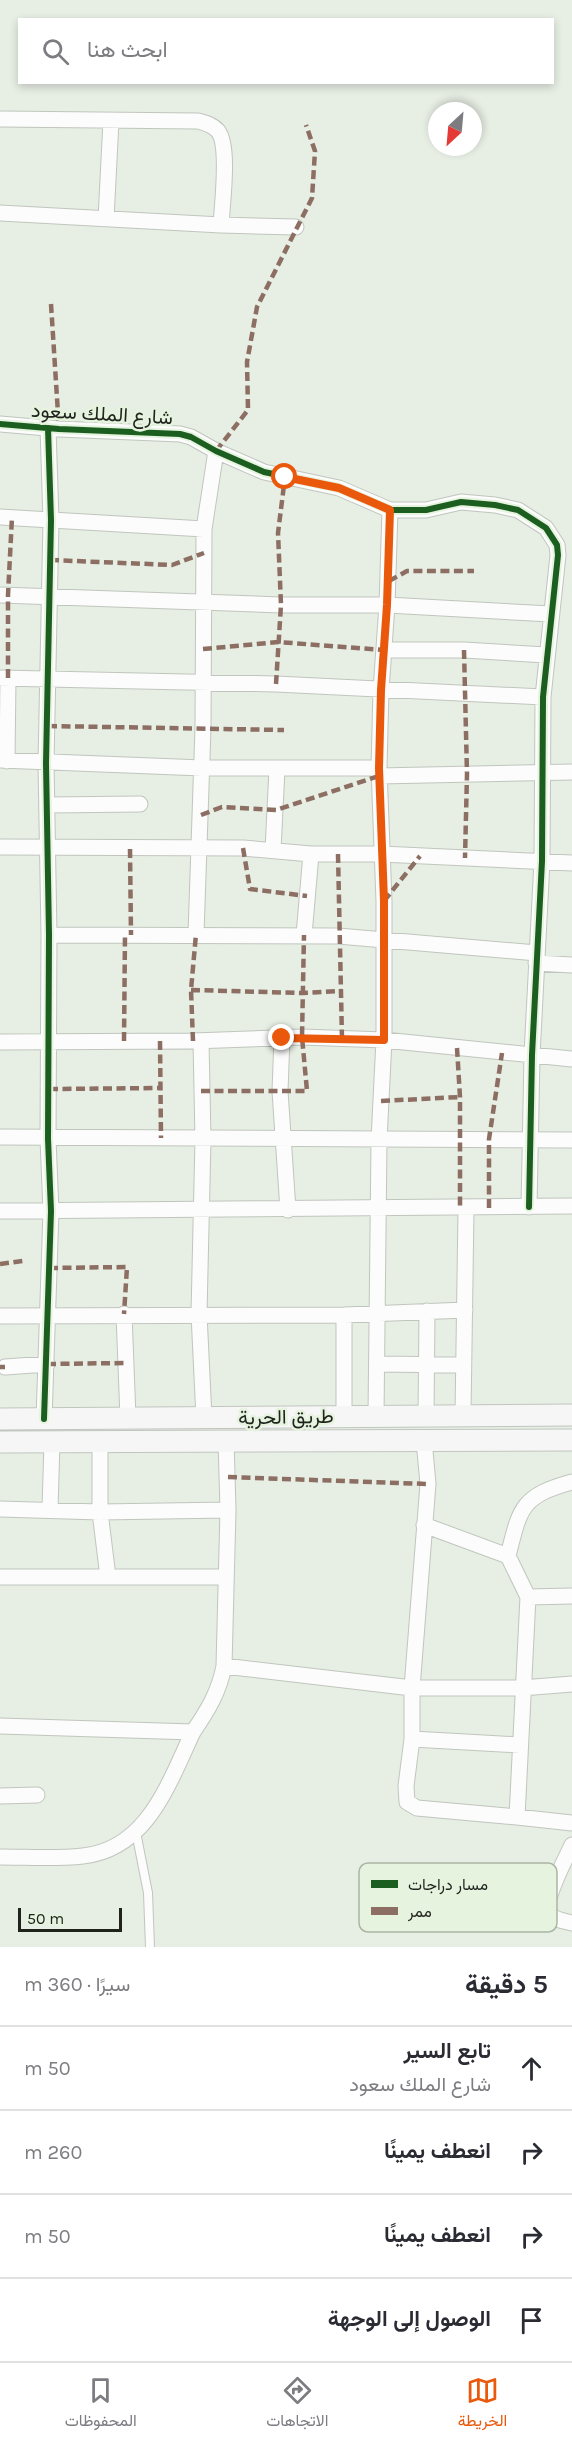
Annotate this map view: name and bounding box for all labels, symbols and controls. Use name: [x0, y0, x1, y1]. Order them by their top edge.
search box: [18, 18, 554, 84]
icon: search: [39, 35, 72, 68]
text: ابحث هنا: [87, 37, 168, 63]
north arrow: [428, 102, 482, 156]
street label: شارع الملك سعود: [30, 399, 173, 431]
route start: [271, 463, 297, 489]
route end: [268, 1024, 294, 1050]
street label: طريق الحرية: [238, 1405, 334, 1430]
legend: [359, 1863, 557, 1932]
text: مسار دراجات: [408, 1875, 488, 1895]
text: ممر: [407, 1902, 432, 1922]
scale bar: [18, 1905, 122, 1932]
text: 50 m: [27, 1909, 64, 1928]
text: 5 دقيقة: [465, 1969, 548, 2000]
text: سيرًا · 360 m: [24, 1973, 130, 1996]
text: تابع السير: [403, 2038, 491, 2064]
icon: ahead: [515, 2052, 548, 2085]
text: 50 m: [24, 2057, 71, 2080]
text: شارع الملك سعود: [349, 2073, 491, 2096]
icon: right: [515, 2136, 548, 2169]
text: انعطف يمينًا: [384, 2138, 491, 2164]
text: 260 m: [24, 2141, 82, 2164]
icon: right: [515, 2220, 548, 2253]
text: انعطف يمينًا: [384, 2222, 491, 2248]
text: 50 m: [24, 2225, 71, 2248]
icon: arrive: [515, 2304, 548, 2337]
text: الوصول إلى الوجهة: [328, 2306, 491, 2332]
tab: المحفوظات: [65, 2374, 137, 2435]
tab: الاتجاهات: [266, 2374, 328, 2435]
tab: الخريطة: [458, 2374, 507, 2435]

